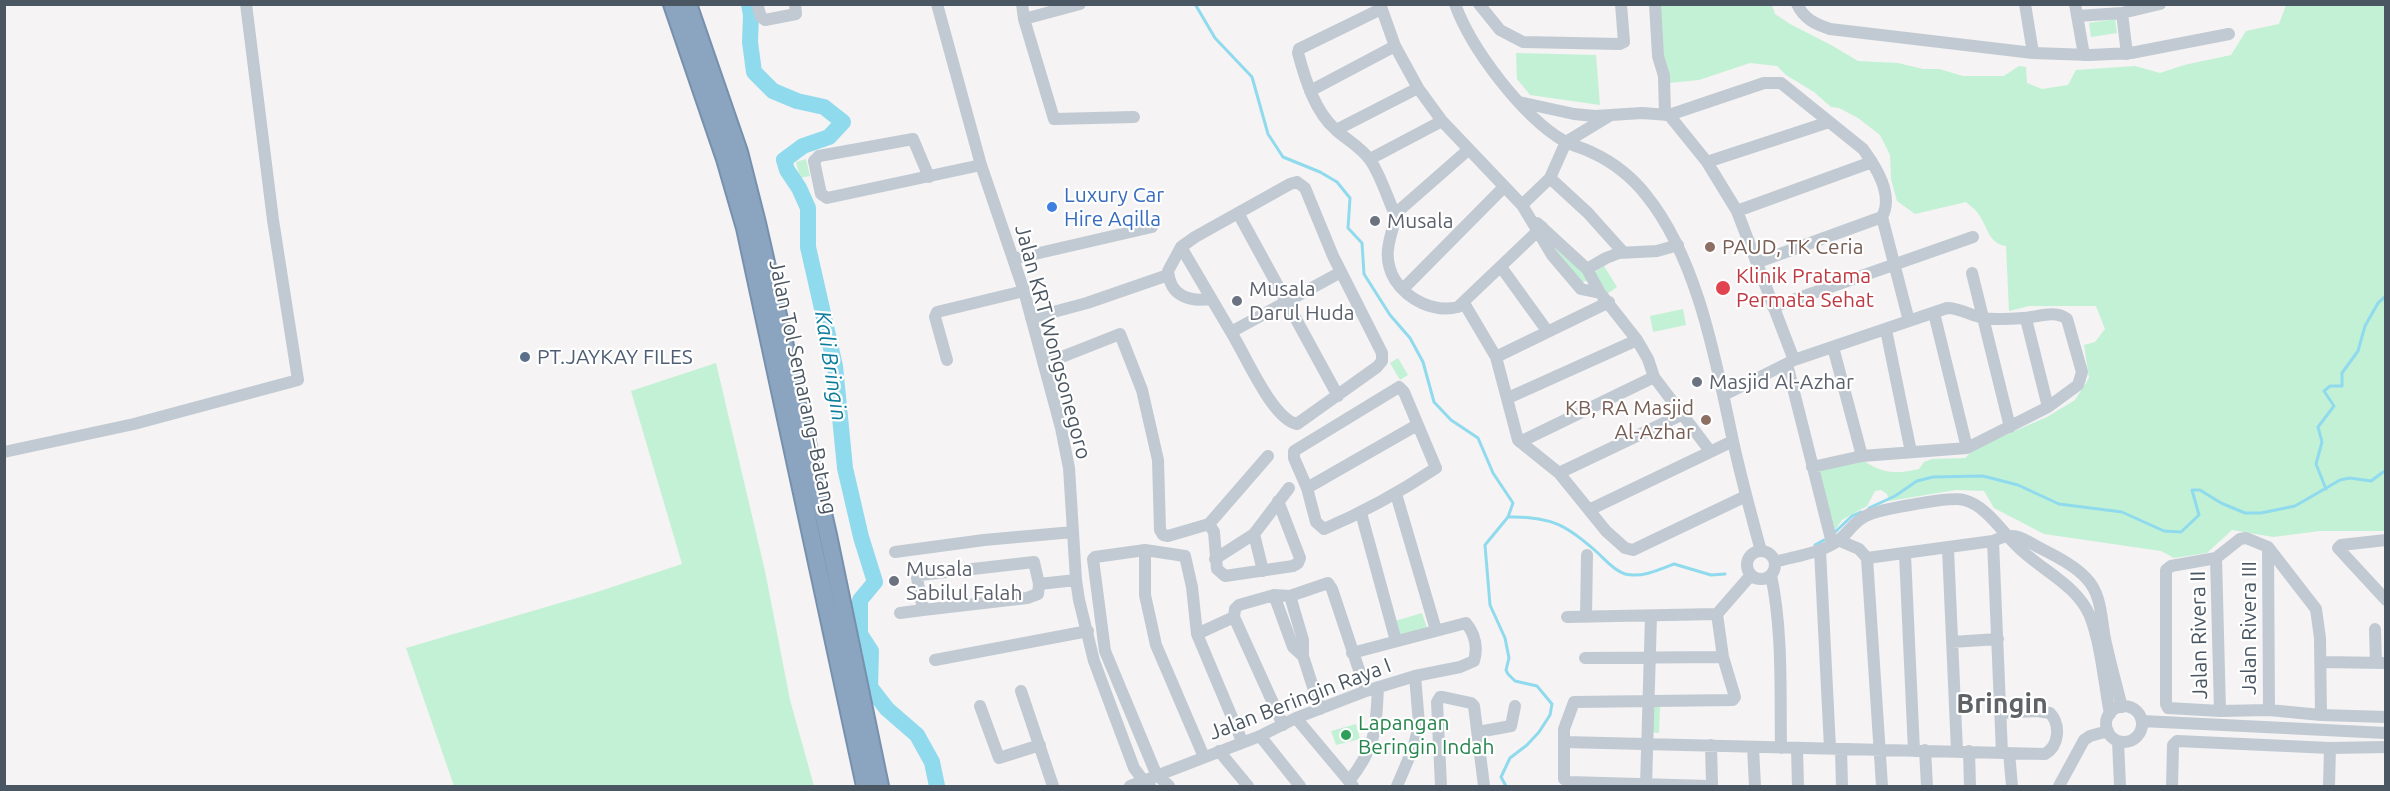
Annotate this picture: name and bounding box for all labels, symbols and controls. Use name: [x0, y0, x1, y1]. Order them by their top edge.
place label: Luxury Car Hire Aqilla: [1064, 182, 1164, 232]
marker: Luxury Car Hire Aqilla: [1045, 200, 1059, 214]
place label: Musala: [1387, 208, 1453, 234]
marker: Musala: [1368, 214, 1382, 228]
street label: Jalan KRT Wongsonegoro: [1010, 222, 1096, 462]
place label: PAUD, TK Ceria: [1722, 234, 1863, 260]
marker: PAUD, TK Ceria: [1703, 240, 1717, 254]
street label: Jalan Tol Semarang–Batang: [764, 257, 842, 517]
place label: Klinik Pratama Permata Sehat: [1736, 263, 1874, 313]
place label: Musala Darul Huda: [1249, 276, 1355, 326]
marker: Klinik Pratama Permata Sehat: [1714, 279, 1732, 297]
marker: Musala Darul Huda: [1230, 294, 1244, 308]
water label: Kali Bringin: [809, 309, 853, 423]
place label: PT.JAYKAY FILES: [537, 344, 693, 370]
marker: PT.JAYKAY FILES: [518, 350, 532, 364]
place label: Masjid Al-Azhar: [1709, 369, 1854, 395]
marker: Masjid Al-Azhar: [1690, 375, 1704, 389]
place label: KB, RA Masjid Al-Azhar: [1565, 395, 1694, 445]
marker: KB, RA Masjid Al-Azhar: [1699, 413, 1713, 427]
place label: Musala Sabilul Falah: [906, 556, 1022, 606]
street label: Jalan Rivera III: [2236, 561, 2262, 695]
street label: Jalan Rivera II: [2185, 571, 2213, 699]
marker: Musala Sabilul Falah: [887, 574, 901, 588]
street label: Jalan Beringin Raya I: [1205, 653, 1395, 745]
district label: Bringin: [1956, 688, 2048, 720]
place label: Lapangan Beringin Indah: [1358, 710, 1494, 760]
marker: Lapangan Beringin Indah: [1339, 728, 1353, 742]

